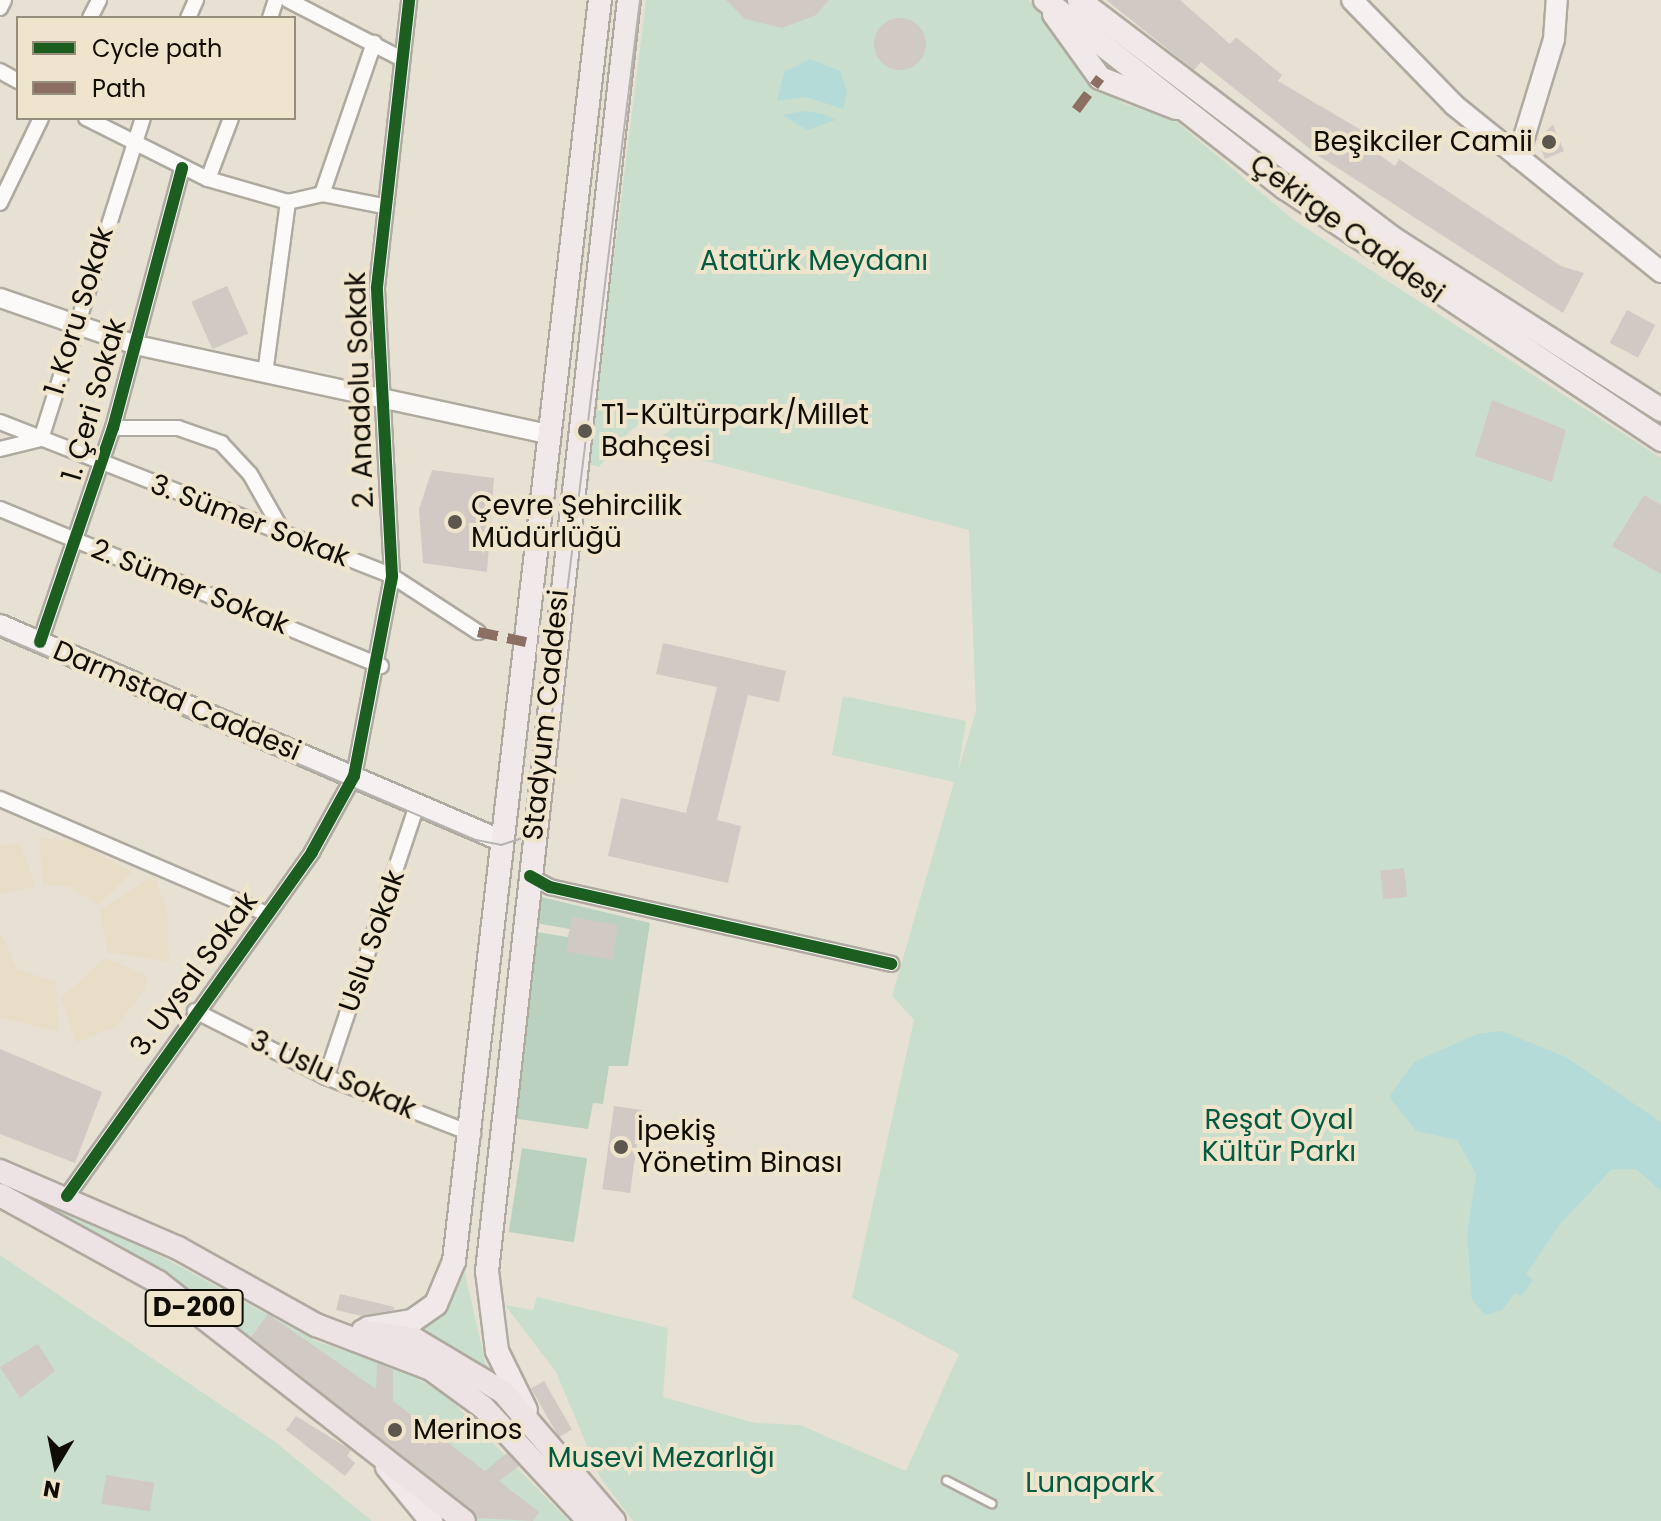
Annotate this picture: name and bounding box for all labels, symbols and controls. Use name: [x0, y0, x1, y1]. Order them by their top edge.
legend: [16, 16, 296, 120]
text: Cycle path: [92, 32, 222, 65]
text: Path: [92, 72, 146, 105]
place label: Beşikciler Camii: [1313, 125, 1533, 159]
marker: Beşikciler Camii: [1540, 133, 1558, 151]
street label: Çekirge Caddesi: [1243, 147, 1451, 311]
street label: 1. Koru Sokak: [37, 222, 121, 400]
park label: Atatürk Meydanı: [700, 244, 928, 278]
street label: 2. Anadolu Sokak: [339, 271, 381, 509]
street label: 1. Çeri Sokak: [55, 315, 133, 485]
place label: T1-Kültürpark/Millet Bahçesi: [601, 398, 869, 464]
marker: T1-Kültürpark/Millet Bahçesi: [576, 422, 594, 440]
street label: 3. Sümer Sokak: [146, 468, 354, 574]
place label: Çevre Şehircilik Müdürlüğü: [471, 489, 682, 555]
marker: Çevre Şehircilik Müdürlüğü: [446, 513, 464, 531]
street label: 2. Sümer Sokak: [86, 532, 294, 642]
street label: Stadyum Caddesi: [516, 588, 576, 842]
street label: Darmstad Caddesi: [48, 634, 306, 768]
street label: Uslu Sokak: [332, 866, 412, 1016]
street label: 3. Uysal Sokak: [123, 885, 265, 1063]
street label: 3. Uslu Sokak: [245, 1023, 421, 1127]
park label: Reşat Oyal Kültür Parkı: [1202, 1103, 1356, 1169]
place label: İpekiş Yönetim Binası: [637, 1114, 842, 1180]
marker: İpekiş Yönetim Binası: [612, 1138, 630, 1156]
road number: D-200: [144, 1286, 244, 1330]
place label: Merinos: [413, 1413, 522, 1447]
marker: Merinos: [384, 1419, 406, 1441]
north arrow: [16, 1425, 96, 1505]
park label: Musevi Mezarlığı: [547, 1441, 775, 1475]
park label: Lunapark: [1025, 1466, 1155, 1500]
text: N: [41, 1472, 63, 1506]

